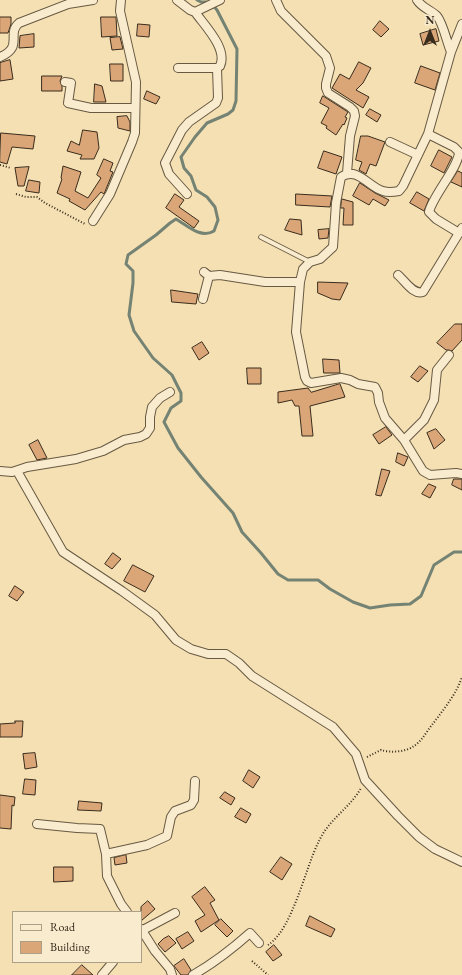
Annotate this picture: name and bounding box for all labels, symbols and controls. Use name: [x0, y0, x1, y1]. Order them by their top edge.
north arrow: [410, 12, 450, 52]
text: N: [426, 13, 434, 27]
legend: [12, 911, 142, 963]
text: Road: [50, 919, 75, 935]
text: Building: [50, 939, 90, 955]

